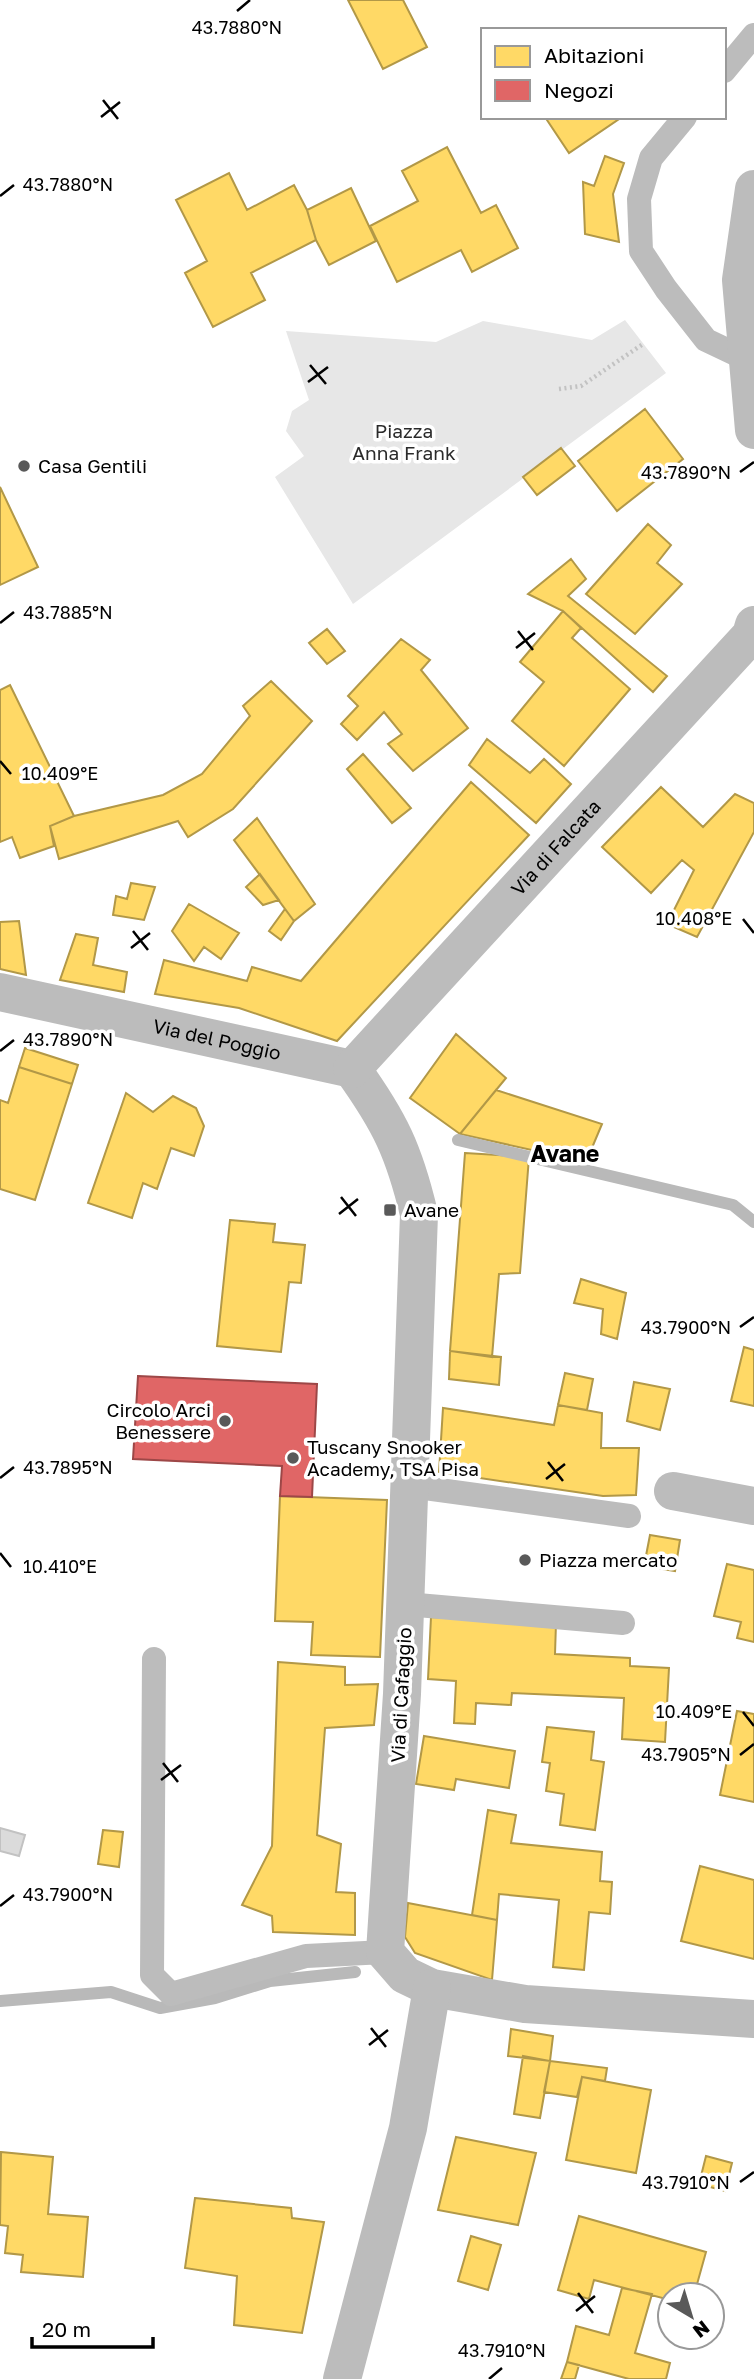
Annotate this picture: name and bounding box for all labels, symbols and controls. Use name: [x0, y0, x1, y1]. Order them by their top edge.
text: 43.7880°N: [192, 16, 282, 38]
legend: [481, 28, 726, 119]
text: Abitazioni: [544, 42, 644, 68]
text: Negozi: [544, 77, 614, 103]
text: 43.7880°N: [23, 173, 113, 195]
park label: Piazza Anna Frank: [352, 419, 456, 464]
place label: Casa Gentili: [38, 454, 147, 477]
marker: Casa Gentili: [16, 458, 32, 474]
text: 43.7890°N: [641, 461, 731, 483]
text: 43.7885°N: [23, 601, 113, 623]
text: 10.409°E: [22, 762, 98, 784]
street label: Via di Falcata: [506, 794, 605, 900]
text: 10.408°E: [656, 907, 732, 929]
street label: Via del Poggio: [151, 1014, 283, 1064]
text: 43.7890°N: [23, 1028, 113, 1050]
district label: Avane: [531, 1139, 599, 1167]
place label: Avane: [404, 1198, 459, 1221]
marker: Avane: [382, 1202, 398, 1218]
text: 43.7900°N: [641, 1316, 731, 1338]
place label: Circolo Arci Benessere: [107, 1398, 211, 1443]
marker: Circolo Arci Benessere: [217, 1413, 233, 1429]
place label: Tuscany Snooker Academy, TSA Pisa: [307, 1435, 479, 1480]
marker: Tuscany Snooker Academy, TSA Pisa: [285, 1450, 301, 1466]
text: 43.7895°N: [23, 1456, 113, 1478]
place label: Piazza mercato: [539, 1548, 677, 1571]
marker: Piazza mercato: [517, 1552, 533, 1568]
text: 10.410°E: [23, 1555, 97, 1577]
street label: Via di Cafaggio: [385, 1627, 416, 1763]
text: 10.409°E: [656, 1700, 732, 1722]
text: 43.7905°N: [641, 1743, 731, 1765]
text: 43.7900°N: [23, 1883, 113, 1905]
text: 43.7910°N: [642, 2171, 730, 2193]
north arrow: [656, 2281, 726, 2351]
scale bar: [32, 2306, 152, 2350]
text: 20 m: [42, 2316, 91, 2342]
text: N: [689, 2316, 715, 2343]
text: 43.7910°N: [458, 2339, 546, 2361]

